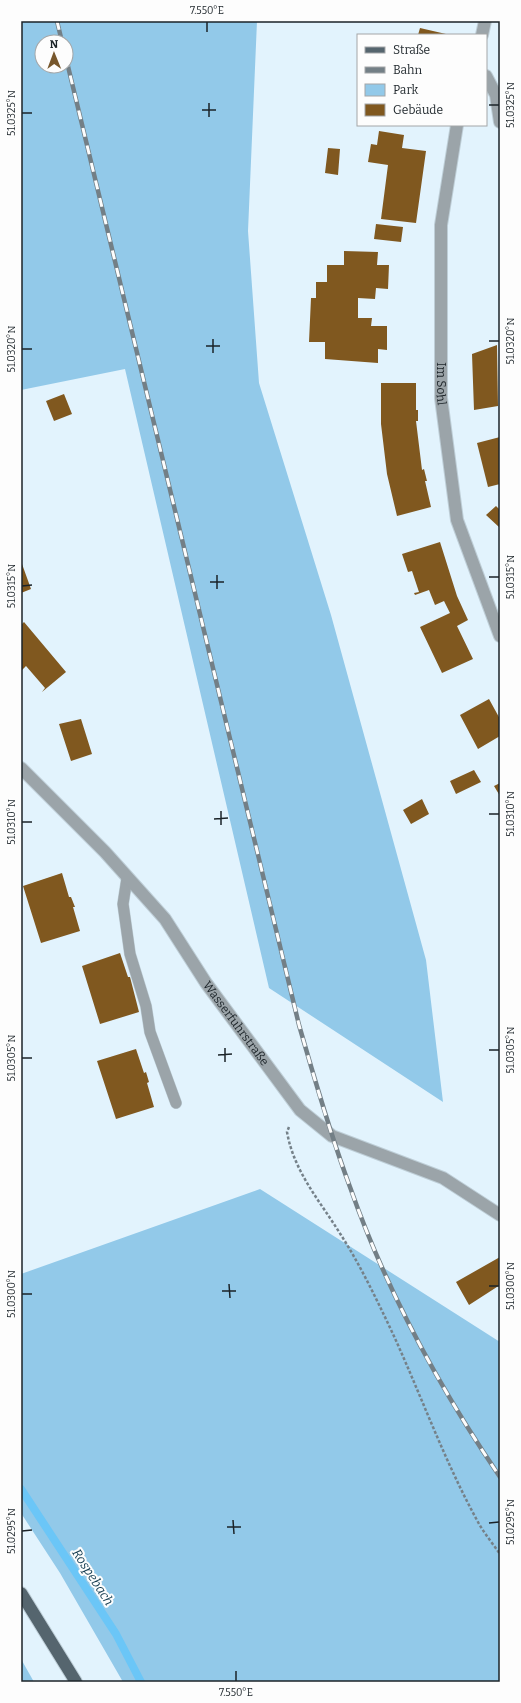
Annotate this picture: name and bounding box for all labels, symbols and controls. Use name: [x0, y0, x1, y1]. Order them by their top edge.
text: 7.550°E: [190, 5, 224, 17]
north arrow: [34, 34, 74, 74]
legend: [357, 34, 487, 126]
text: N: [49, 38, 59, 51]
text: Straße: [393, 43, 430, 57]
text: Bahn: [393, 63, 422, 77]
text: 51.0325°N: [505, 82, 517, 128]
text: Park: [393, 83, 419, 97]
text: 51.0325°N: [6, 90, 18, 136]
text: Gebäude: [393, 103, 443, 117]
text: 51.0320°N: [505, 317, 517, 365]
text: 51.0320°N: [6, 325, 18, 373]
street label: Im Sohl: [434, 362, 449, 407]
text: 51.0315°N: [505, 555, 517, 599]
text: 51.0315°N: [6, 564, 18, 608]
text: 51.0310°N: [505, 791, 517, 837]
text: 51.0310°N: [6, 799, 18, 845]
street label: Wasserfuhrstraße: [200, 979, 272, 1068]
text: 51.0305°N: [505, 1026, 517, 1073]
text: 51.0305°N: [6, 1034, 18, 1081]
text: 51.0300°N: [505, 1262, 517, 1310]
text: 51.0300°N: [6, 1270, 18, 1318]
text: 51.0295°N: [505, 1499, 517, 1545]
text: 51.0295°N: [6, 1508, 18, 1554]
water label: Rospebach: [69, 1546, 117, 1608]
text: 7.550°E: [219, 1687, 253, 1699]

